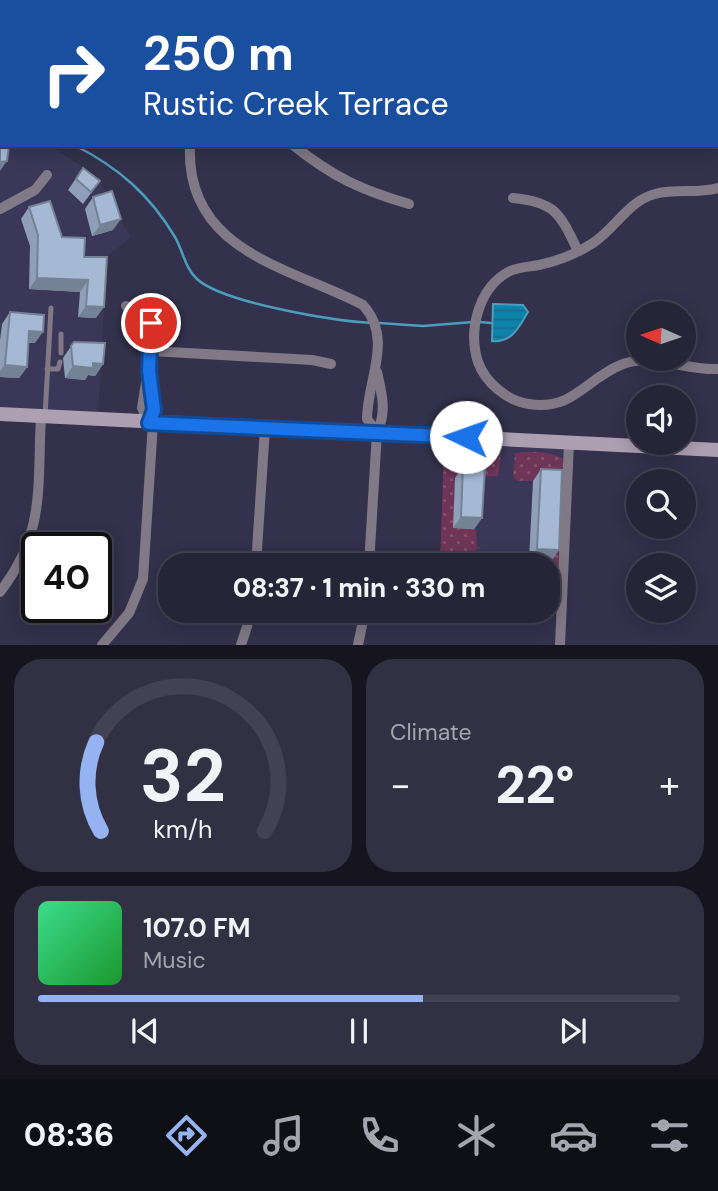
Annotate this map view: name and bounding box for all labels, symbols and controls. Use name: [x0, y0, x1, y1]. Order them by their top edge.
text: 250 m: [143, 21, 294, 85]
icon: right: [28, 28, 119, 119]
text: Rustic Creek Terrace: [143, 83, 449, 125]
pin: [121, 293, 181, 353]
north arrow: [626, 301, 696, 371]
map controls: [626, 301, 696, 623]
icon: arrive: [132, 304, 170, 342]
button: sound: [626, 385, 696, 455]
position arrow: [429, 400, 503, 474]
button: search: [626, 469, 696, 539]
speed limit sign: 40: [21, 532, 112, 623]
button: layers: [626, 553, 696, 623]
text: 08:37 · 1 min · 330 m: [233, 571, 485, 605]
text: Climate: [390, 717, 472, 747]
text: 32: [140, 730, 226, 825]
text: 22°: [495, 751, 575, 819]
text: −: [390, 760, 411, 810]
text: +: [659, 760, 680, 810]
text: km/h: [153, 813, 213, 846]
text: 107.0 FM: [143, 911, 250, 945]
text: Music: [143, 945, 206, 975]
icon: previous: [126, 1012, 164, 1050]
icon: pause: [340, 1012, 378, 1050]
icon: next: [554, 1012, 592, 1050]
icon: directions: [162, 1111, 211, 1160]
icon: music: [259, 1111, 308, 1160]
icon: phone: [355, 1111, 404, 1160]
icon: climate: [452, 1111, 501, 1160]
icon: car: [549, 1111, 598, 1160]
icon: filters: [645, 1111, 694, 1160]
text: 08:36: [24, 1114, 114, 1156]

